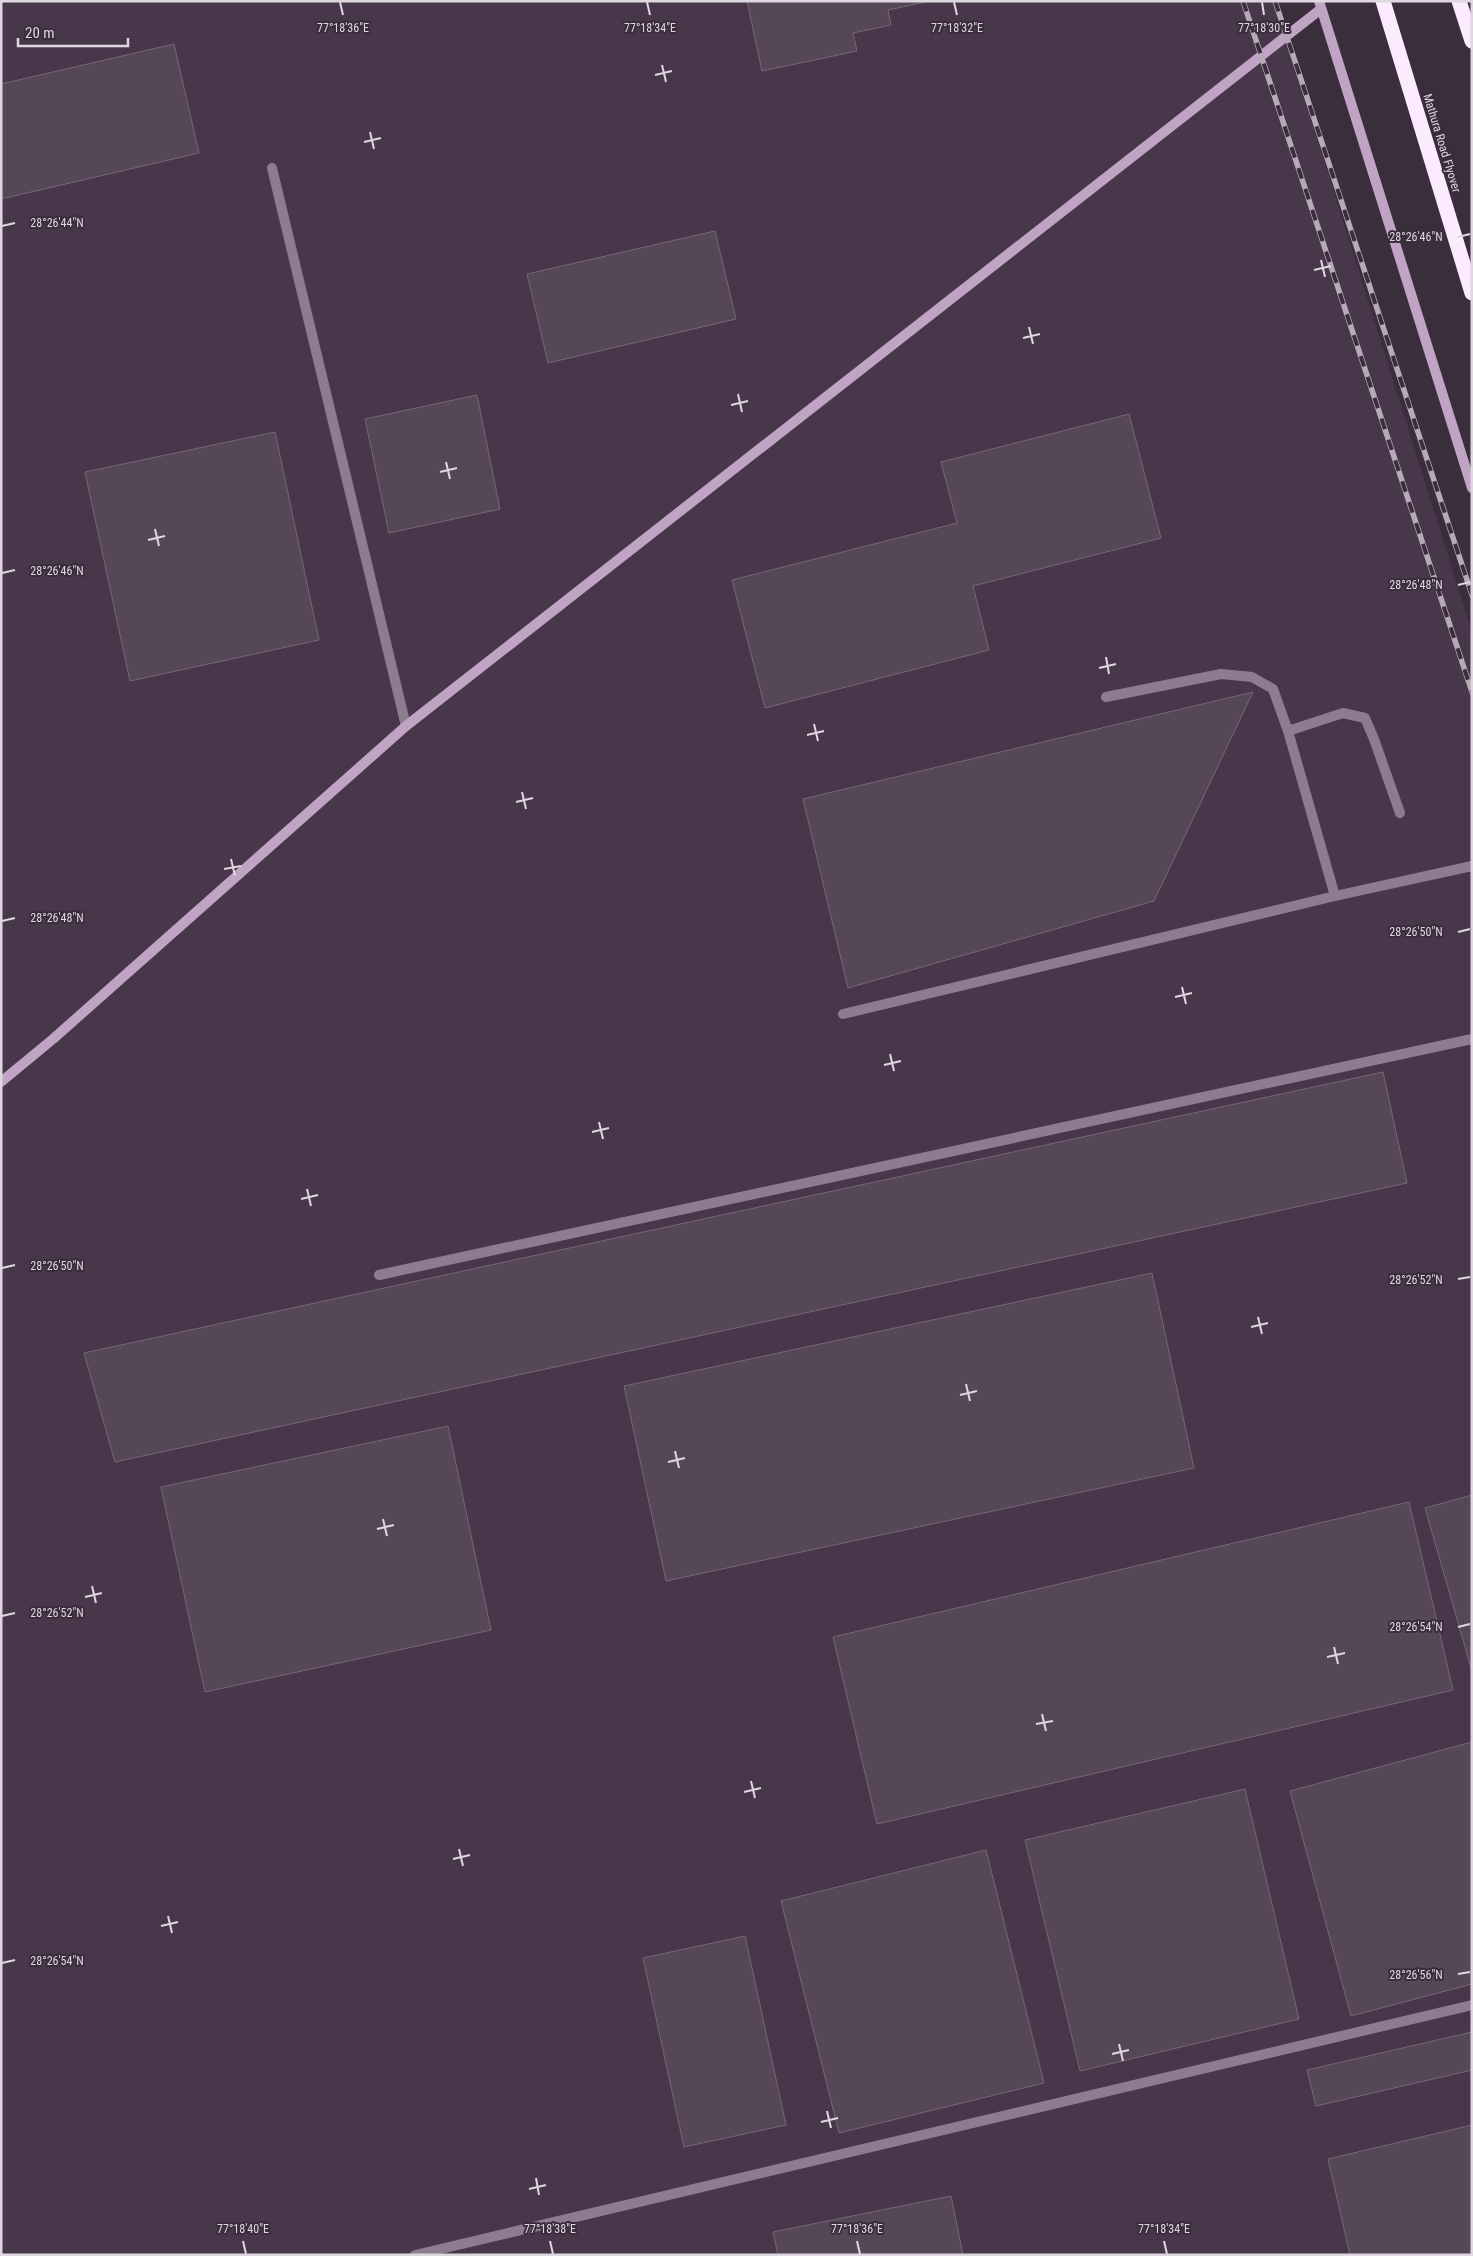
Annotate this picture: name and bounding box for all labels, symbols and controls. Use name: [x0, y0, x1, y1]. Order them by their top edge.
scale bar: [18, 15, 128, 47]
text: 77°18'36"E: [317, 21, 369, 35]
text: 77°18'34"E: [624, 21, 676, 35]
text: 77°18'32"E: [931, 21, 983, 35]
text: 77°18'30"E: [1238, 21, 1290, 35]
text: 20 m: [25, 24, 55, 42]
street label: Mathura Road Flyover: [1420, 92, 1464, 194]
text: 28°26'44"N: [30, 216, 84, 230]
text: 28°26'46"N: [1389, 230, 1443, 244]
text: 28°26'46"N: [30, 564, 84, 578]
text: 28°26'48"N: [1389, 578, 1443, 592]
text: 28°26'48"N: [30, 911, 84, 925]
text: 28°26'50"N: [1389, 925, 1443, 939]
text: 28°26'50"N: [30, 1259, 84, 1273]
text: 28°26'52"N: [1389, 1273, 1443, 1287]
text: 28°26'52"N: [30, 1606, 84, 1620]
text: 28°26'54"N: [1389, 1620, 1443, 1634]
text: 28°26'54"N: [30, 1954, 84, 1968]
text: 28°26'56"N: [1389, 1968, 1443, 1982]
text: 77°18'40"E: [217, 2222, 269, 2236]
text: 77°18'38"E: [524, 2222, 576, 2236]
text: 77°18'36"E: [831, 2222, 883, 2236]
text: 77°18'34"E: [1138, 2222, 1190, 2236]

